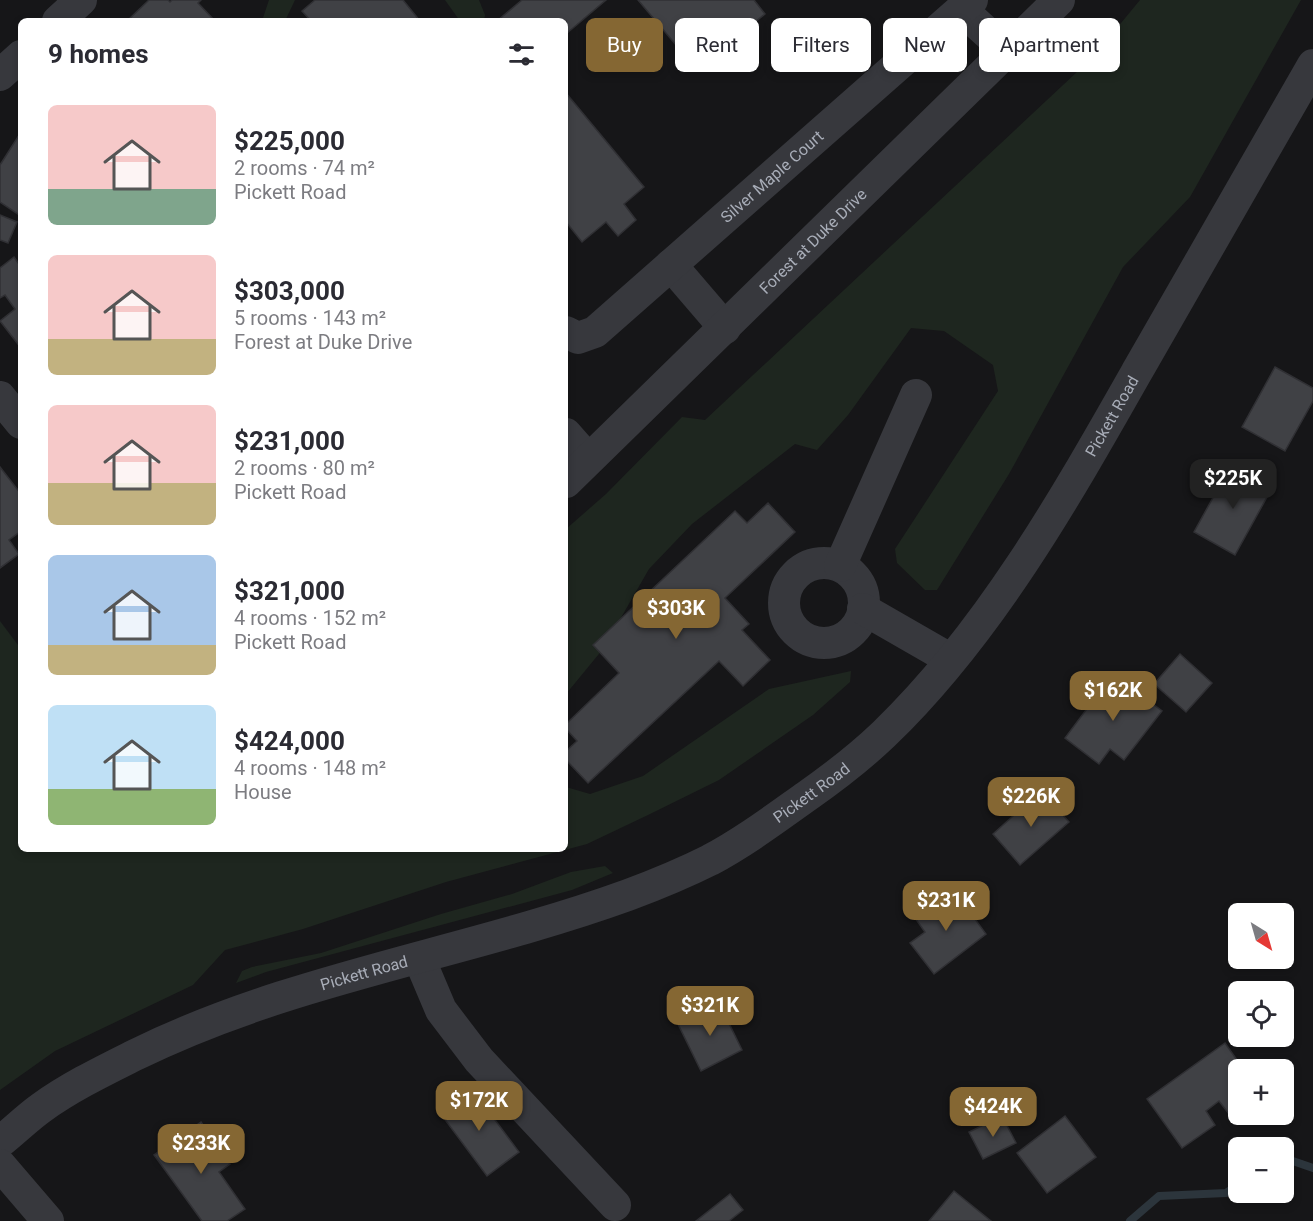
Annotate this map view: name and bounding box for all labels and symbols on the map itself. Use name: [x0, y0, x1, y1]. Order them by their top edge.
street label: Silver Maple Court: [717, 126, 827, 226]
street label: Forest at Duke Drive: [755, 184, 870, 297]
street label: Pickett Road: [1081, 372, 1142, 460]
pin: $225K: [1191, 459, 1275, 510]
pin: $303K: [634, 589, 718, 640]
pin: $162K: [1071, 671, 1155, 722]
street label: Pickett Road: [769, 759, 853, 827]
pin: $226K: [989, 777, 1073, 828]
pin: $231K: [904, 881, 988, 932]
north arrow: [1228, 903, 1294, 969]
street label: Pickett Road: [318, 951, 410, 994]
pin: $321K: [668, 986, 752, 1037]
pin: $172K: [437, 1081, 521, 1132]
pin: $424K: [951, 1087, 1035, 1138]
pin: $233K: [159, 1124, 243, 1175]

